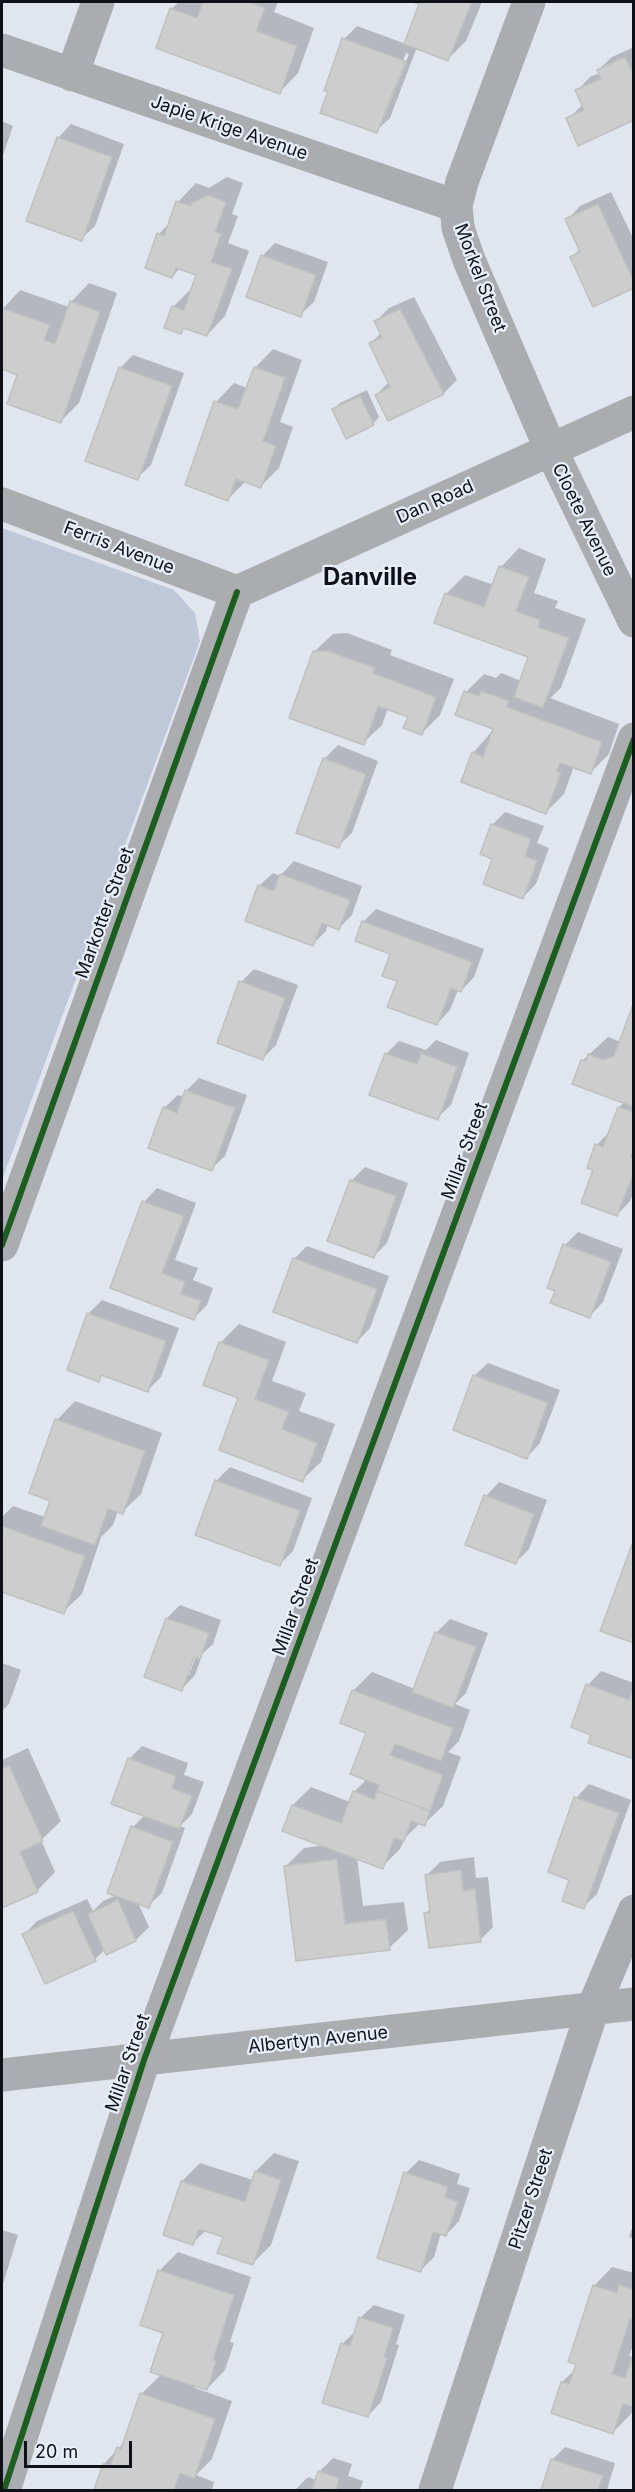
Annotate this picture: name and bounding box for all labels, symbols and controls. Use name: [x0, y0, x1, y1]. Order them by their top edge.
street label: Japie Krige Avenue: [148, 91, 310, 165]
street label: Morkel Street: [449, 221, 511, 335]
street label: Cloete Avenue: [547, 460, 621, 580]
street label: Dan Road: [393, 475, 477, 529]
street label: Ferris Avenue: [61, 517, 177, 579]
district label: Danville: [323, 564, 417, 592]
street label: Markotter Street: [71, 844, 139, 982]
street label: Millar Street: [437, 1099, 493, 1203]
street label: Millar Street: [268, 1555, 324, 1659]
street label: Millar Street: [101, 2011, 155, 2115]
street label: Albertyn Avenue: [247, 2022, 389, 2058]
street label: Pitzer Street: [505, 2146, 557, 2252]
scale bar: [27, 2429, 135, 2467]
text: 20 m: [35, 2441, 78, 2462]

